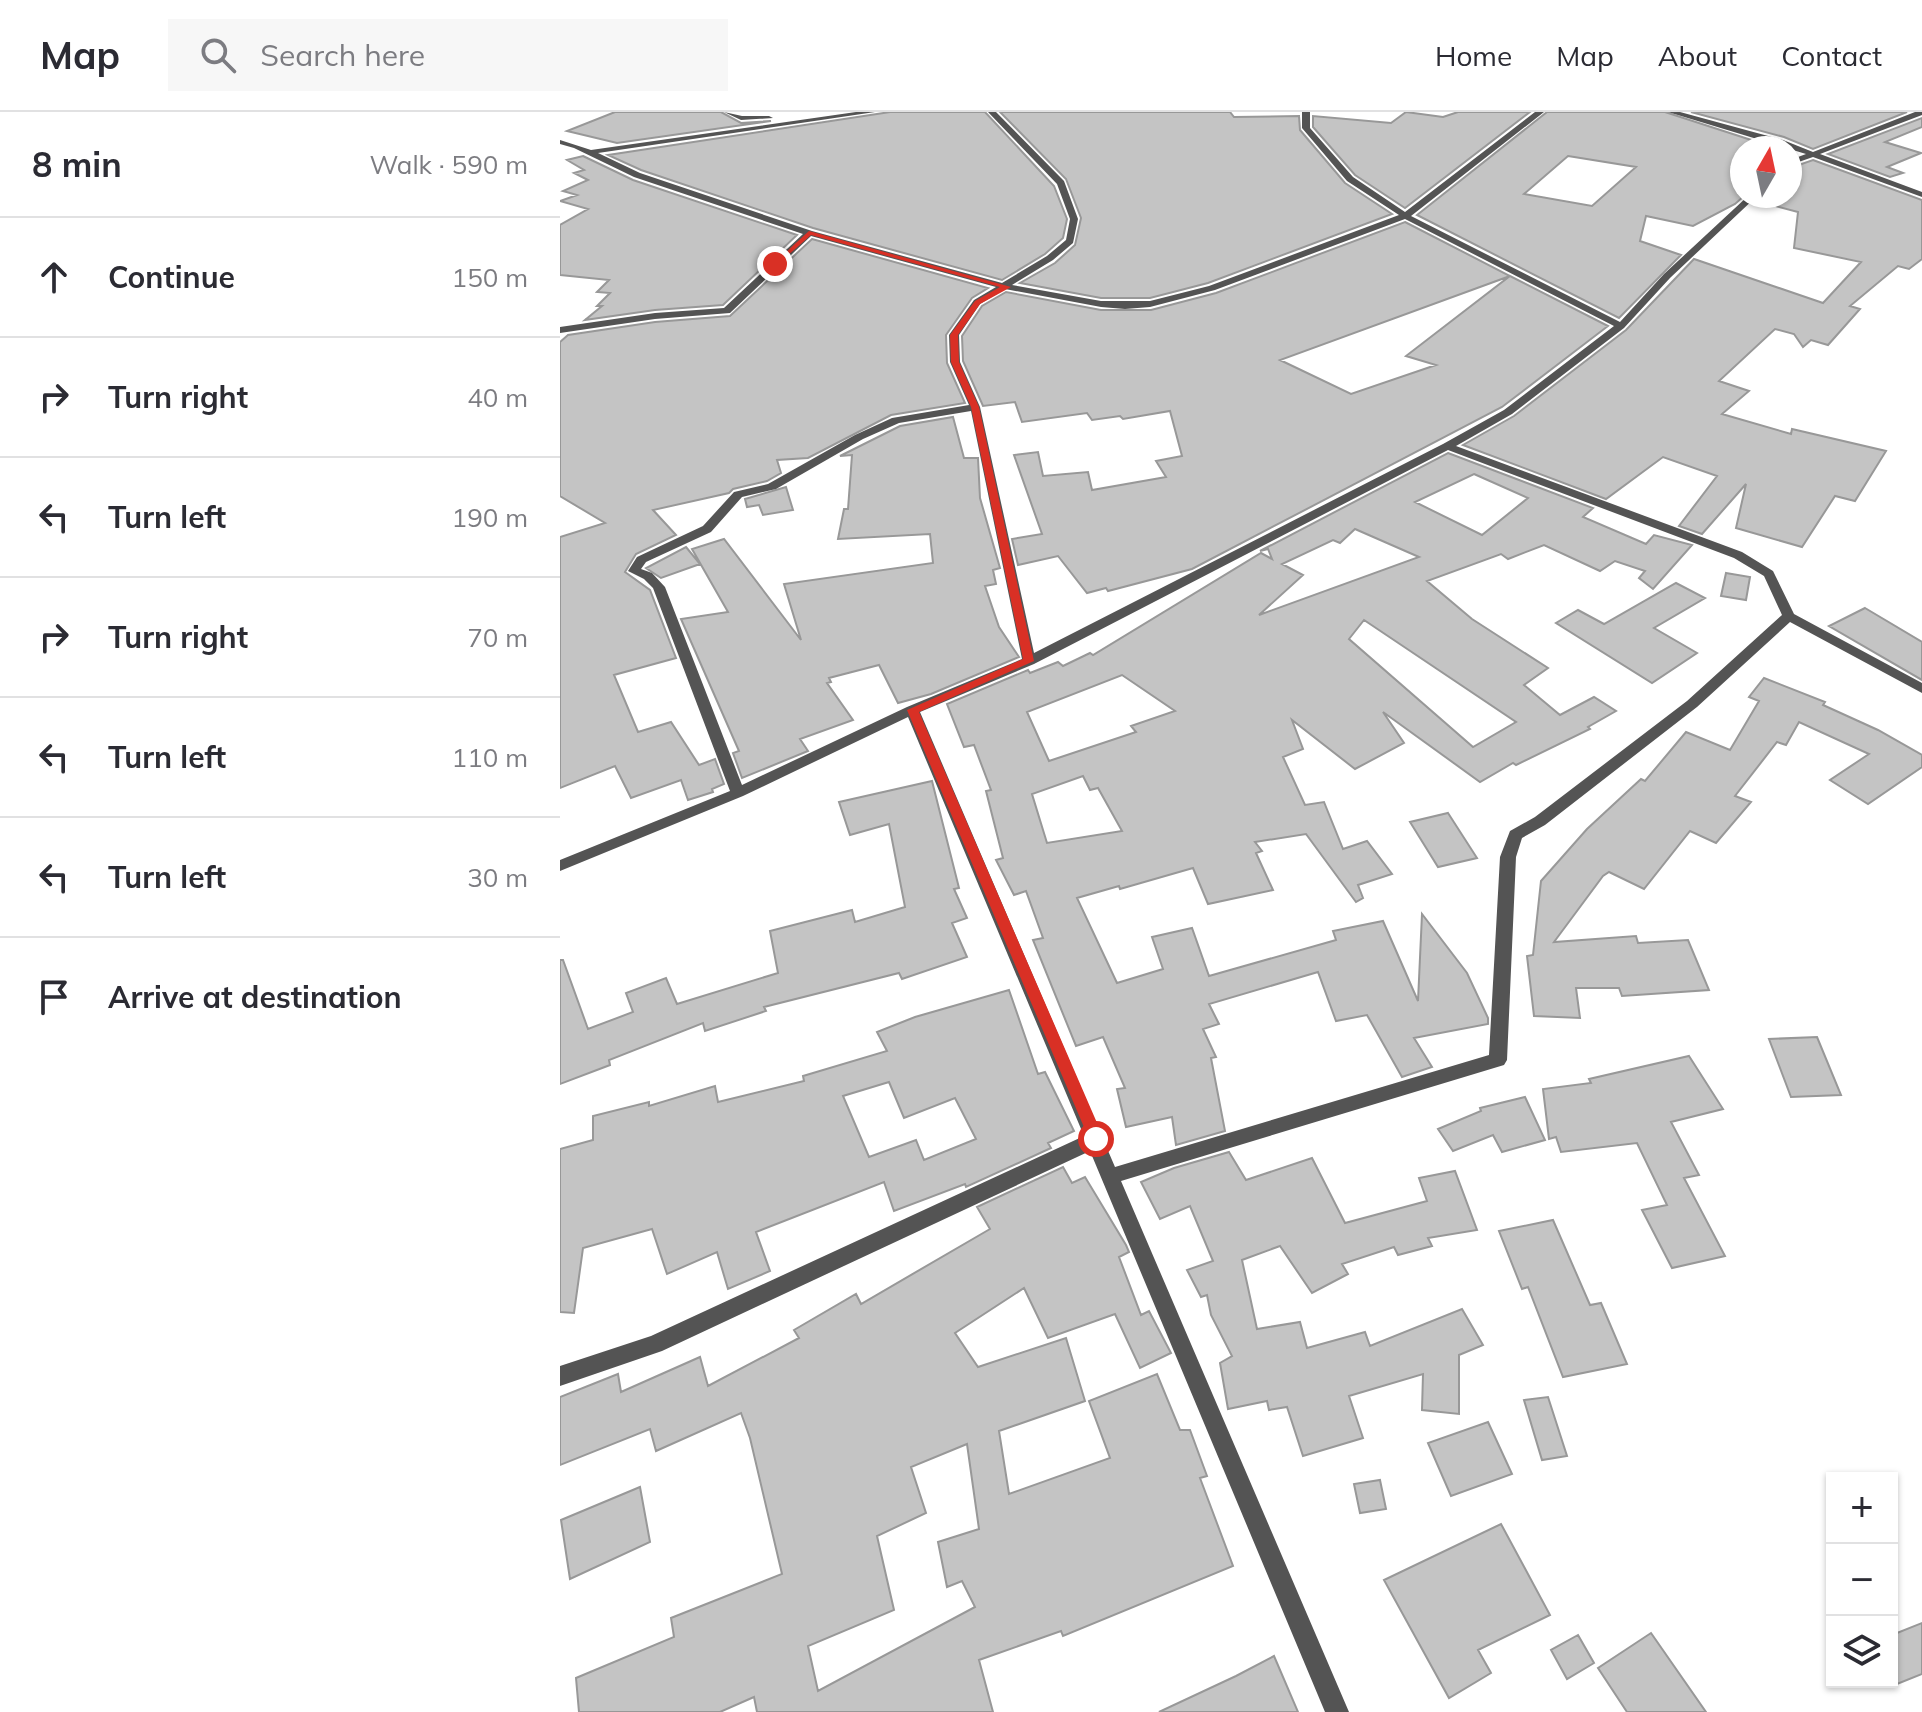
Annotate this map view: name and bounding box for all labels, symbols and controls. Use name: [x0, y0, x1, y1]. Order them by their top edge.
search box: [168, 19, 728, 91]
text: Map: [40, 31, 120, 79]
icon: search: [196, 33, 240, 77]
text: Search here: [260, 36, 425, 74]
text: Home: [1435, 38, 1512, 73]
text: Map: [1556, 38, 1614, 73]
text: About: [1658, 38, 1737, 73]
text: Contact: [1781, 38, 1882, 73]
north arrow: [1730, 136, 1802, 208]
text: 8 min: [32, 143, 122, 186]
text: Walk · 590 m: [369, 148, 528, 181]
route end: [757, 246, 793, 282]
icon: ahead: [32, 255, 76, 299]
text: Continue: [108, 258, 235, 296]
text: 150 m: [452, 261, 528, 294]
icon: right: [32, 375, 76, 419]
text: Turn right: [108, 378, 248, 416]
text: 40 m: [467, 381, 528, 414]
icon: left: [32, 495, 76, 539]
text: Turn left: [108, 498, 226, 536]
text: 190 m: [452, 501, 528, 534]
icon: right: [32, 615, 76, 659]
text: Turn right: [108, 618, 248, 656]
text: 70 m: [467, 621, 528, 654]
icon: left: [32, 735, 76, 779]
text: Turn left: [108, 738, 226, 776]
text: 110 m: [452, 741, 528, 774]
icon: left: [32, 855, 76, 899]
text: Turn left: [108, 858, 226, 896]
text: 30 m: [467, 861, 528, 894]
icon: arrive: [32, 975, 76, 1019]
text: Arrive at destination: [108, 978, 402, 1016]
route start: [1078, 1121, 1114, 1157]
map controls: [1826, 1472, 1898, 1688]
button: +: [1826, 1472, 1898, 1544]
button: −: [1826, 1544, 1898, 1616]
button: layers: [1826, 1616, 1898, 1688]

